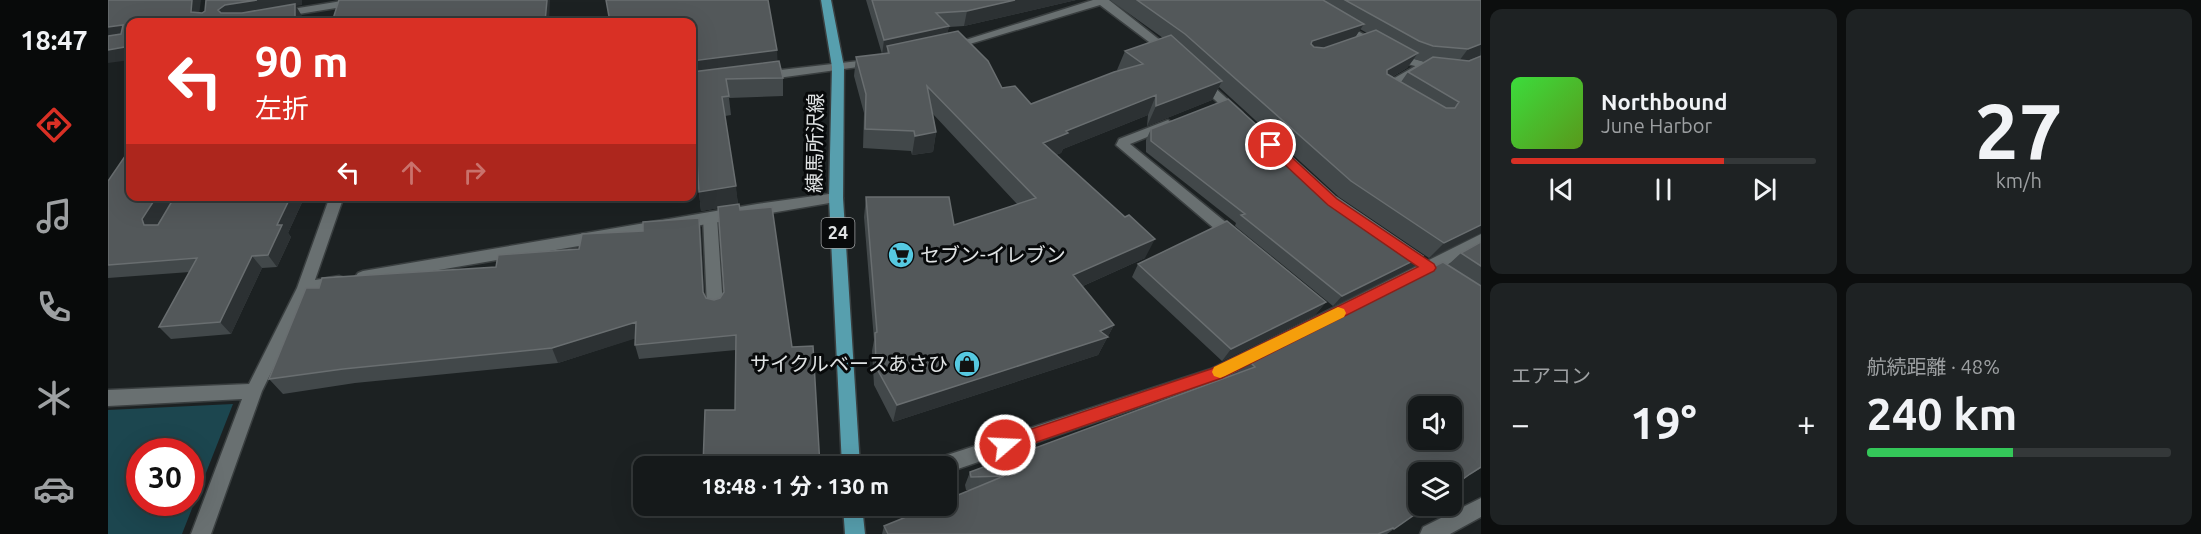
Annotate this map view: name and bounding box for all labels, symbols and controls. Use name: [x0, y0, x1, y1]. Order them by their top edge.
text: 18:47: [20, 25, 88, 55]
text: 90 m: [255, 38, 349, 85]
icon: left: [156, 42, 234, 120]
text: 27: [1975, 86, 2063, 174]
text: Northbound: [1601, 89, 1727, 114]
text: 左折: [255, 93, 309, 123]
street label: 練馬所沢線: [802, 93, 827, 193]
icon: directions: [33, 104, 75, 146]
text: June Harbor: [1601, 114, 1712, 137]
pin: [1245, 119, 1296, 170]
icon: arrive: [1254, 128, 1287, 161]
icon: left: [332, 156, 365, 189]
icon: ahead: [395, 156, 428, 189]
icon: right: [458, 156, 491, 189]
text: km/h: [1996, 169, 2042, 192]
icon: previous: [1545, 173, 1578, 206]
icon: pause: [1647, 173, 1680, 206]
icon: next: [1748, 173, 1781, 206]
icon: music: [33, 195, 75, 237]
road number: 24: [822, 218, 854, 248]
supermarket icon: セブン-イレブン: [886, 240, 916, 270]
place label: セブン-イレブン: [920, 243, 1066, 266]
icon: phone: [33, 286, 75, 328]
shop icon: サイクルベースあさひ: [952, 349, 982, 379]
place label: サイクルベースあさひ: [750, 352, 948, 375]
text: 航続距離 · 48%: [1867, 355, 2000, 378]
text: エアコン: [1511, 364, 1591, 387]
icon: climate: [33, 377, 75, 419]
text: 240 km: [1867, 388, 2017, 439]
map controls: [1408, 396, 1462, 516]
button: sound: [1408, 396, 1462, 450]
text: 19°: [1630, 397, 1697, 448]
text: −: [1511, 405, 1530, 442]
text: +: [1797, 405, 1816, 442]
position arrow: [973, 413, 1037, 477]
speed limit sign: 30: [126, 438, 204, 516]
button: layers: [1408, 462, 1462, 516]
icon: car: [33, 468, 75, 510]
text: 18:48 · 1 分 · 130 m: [701, 473, 889, 498]

